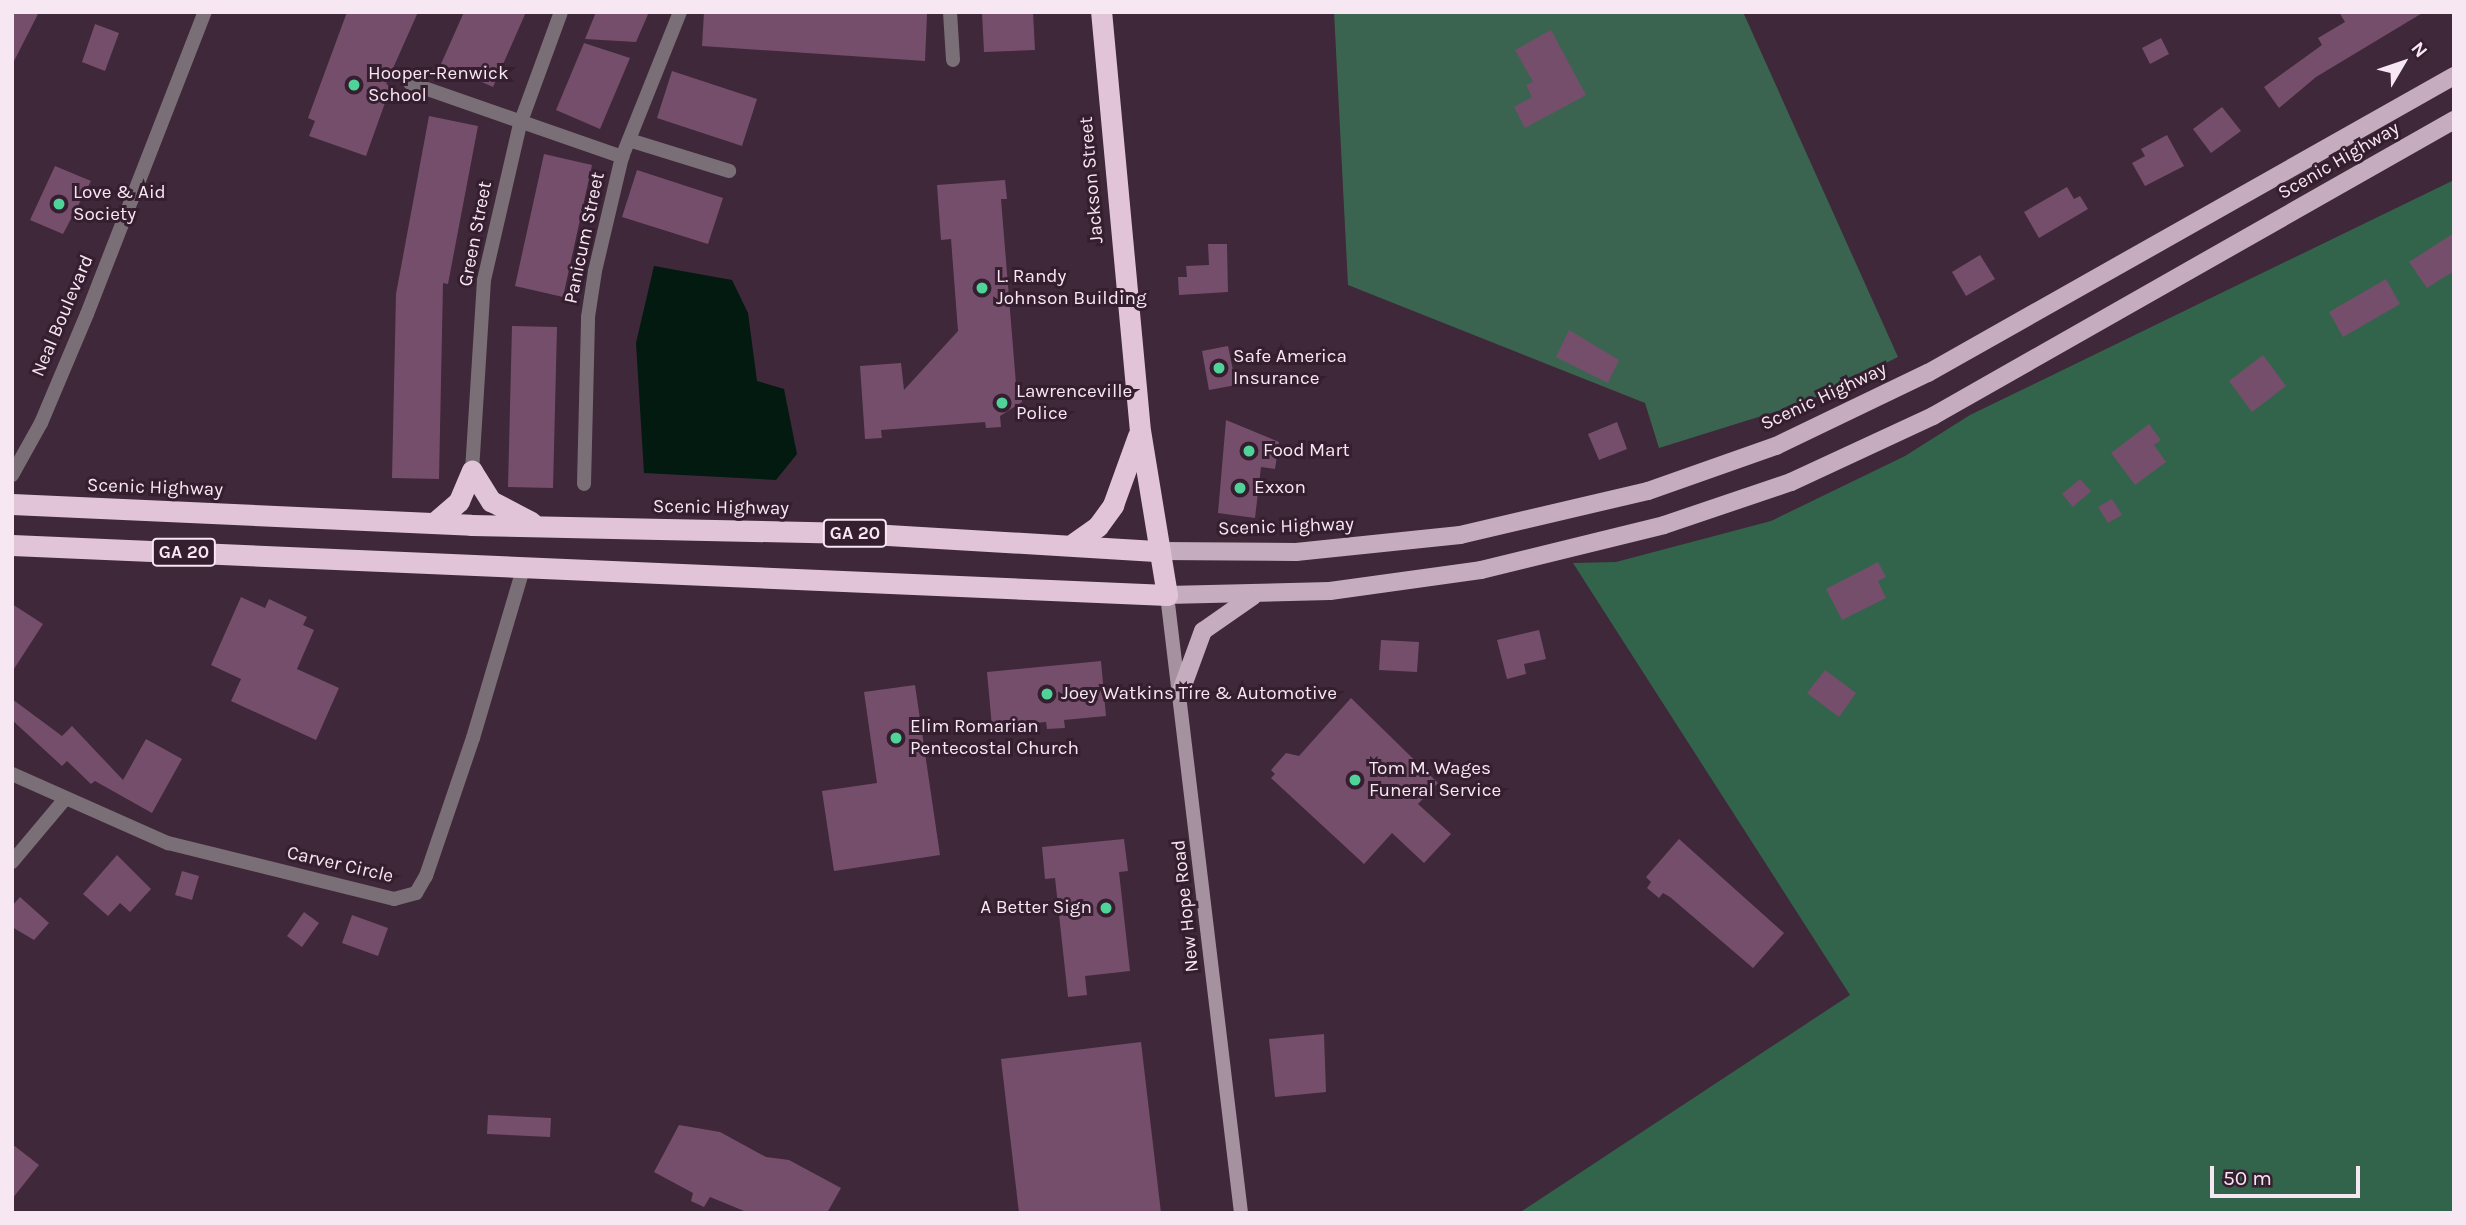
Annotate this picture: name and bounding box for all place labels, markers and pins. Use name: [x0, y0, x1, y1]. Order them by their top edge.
place label: Hooper-Renwick School: [368, 63, 509, 107]
marker: Hooper-Renwick School: [346, 77, 362, 93]
place label: Love & Aid Society: [73, 182, 166, 226]
marker: Love & Aid Society: [51, 196, 67, 212]
place label: L. Randy Johnson Building: [996, 266, 1147, 310]
marker: L. Randy Johnson Building: [974, 280, 990, 296]
place label: Safe America Insurance: [1233, 346, 1347, 390]
marker: Safe America Insurance: [1211, 360, 1227, 376]
place label: Lawrenceville Police: [1016, 381, 1132, 425]
marker: Lawrenceville Police: [994, 395, 1010, 411]
place label: Food Mart: [1263, 440, 1350, 462]
marker: Food Mart: [1241, 443, 1257, 459]
place label: Exxon: [1254, 477, 1306, 499]
marker: Exxon: [1232, 480, 1248, 496]
place label: Joey Watkins Tire & Automotive: [1061, 683, 1337, 705]
marker: Joey Watkins Tire & Automotive: [1039, 686, 1055, 702]
place label: Elim Romarian Pentecostal Church: [910, 716, 1079, 760]
marker: Elim Romarian Pentecostal Church: [888, 730, 904, 746]
place label: Tom M. Wages Funeral Service: [1369, 758, 1501, 802]
marker: Tom M. Wages Funeral Service: [1347, 772, 1363, 788]
place label: A Better Sign: [980, 897, 1092, 919]
marker: A Better Sign: [1098, 900, 1114, 916]

